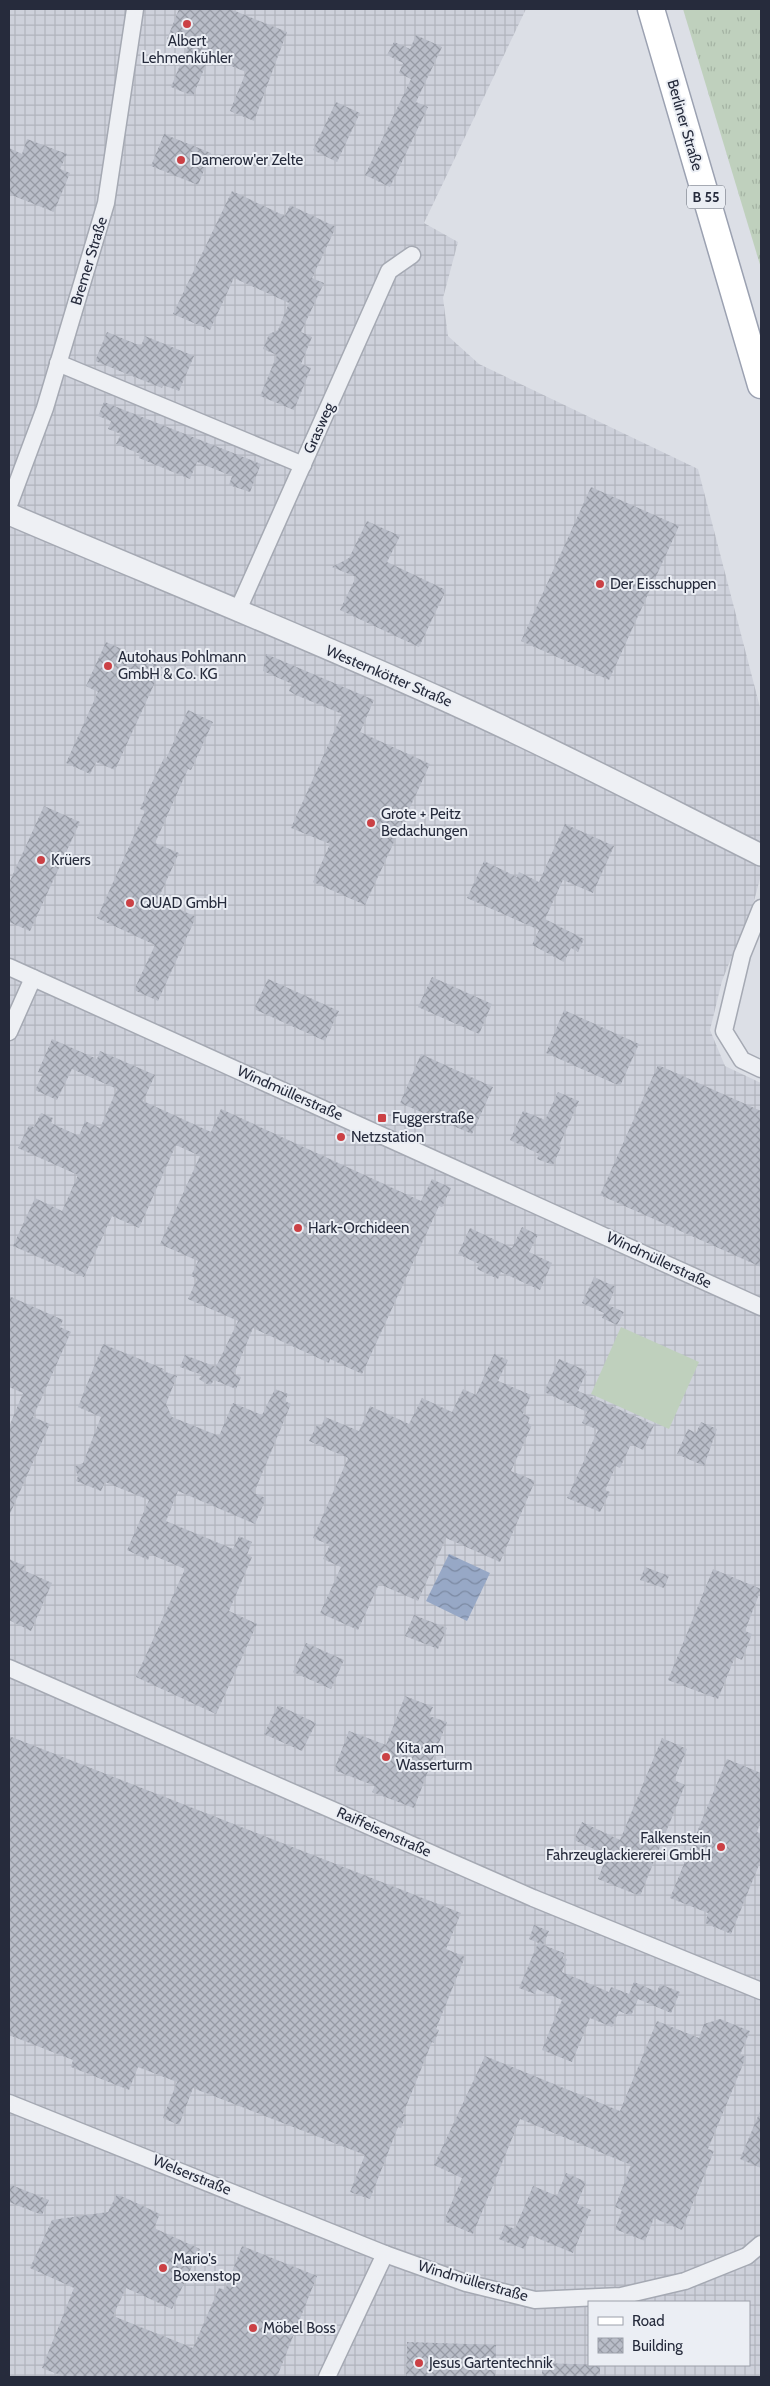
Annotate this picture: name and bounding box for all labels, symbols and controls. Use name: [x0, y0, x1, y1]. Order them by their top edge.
marker: Albert Lehmenkühler: [181, 18, 193, 30]
place label: Albert Lehmenkühler: [142, 32, 233, 67]
street label: Berliner Straße: [663, 77, 707, 173]
place label: Damerow'er Zelte: [191, 151, 303, 169]
marker: Damerow'er Zelte: [175, 154, 187, 166]
road number: B 55: [687, 186, 725, 208]
street label: Bremer Straße: [67, 214, 111, 307]
street label: Grasweg: [300, 399, 338, 456]
place label: Der Eisschuppen: [610, 575, 716, 593]
marker: Der Eisschuppen: [594, 578, 606, 590]
street label: Westernkötter Straße: [323, 641, 455, 711]
place label: Autohaus Pohlmann GmbH & Co. KG: [118, 648, 246, 683]
marker: Autohaus Pohlmann GmbH & Co. KG: [102, 660, 114, 672]
place label: Grote + Peitz Bedachungen: [381, 805, 468, 840]
marker: Grote + Peitz Bedachungen: [365, 817, 377, 829]
place label: Krüers: [51, 851, 91, 869]
marker: Krüers: [35, 854, 47, 866]
place label: QUAD GmbH: [140, 894, 227, 912]
marker: QUAD GmbH: [124, 897, 136, 909]
street label: Windmüllerstraße: [234, 1062, 346, 1124]
place label: Fuggerstraße: [392, 1109, 474, 1127]
marker: Fuggerstraße: [376, 1112, 388, 1124]
place label: Netzstation: [351, 1128, 424, 1146]
marker: Netzstation: [335, 1131, 347, 1143]
place label: Hark-Orchideen: [308, 1219, 409, 1237]
marker: Hark-Orchideen: [292, 1222, 304, 1234]
street label: Windmüllerstraße: [604, 1228, 715, 1292]
place label: Kita am Wasserturm: [396, 1739, 472, 1774]
marker: Kita am Wasserturm: [380, 1751, 392, 1763]
street label: Raiffeisenstraße: [334, 1803, 434, 1861]
place label: Falkenstein Fahrzeuglackiererei GmbH: [546, 1829, 711, 1864]
marker: Falkenstein Fahrzeuglackiererei GmbH: [715, 1841, 727, 1853]
street label: Welserstraße: [150, 2151, 234, 2199]
place label: Mario's Boxenstop: [173, 2250, 241, 2285]
street label: Windmüllerstraße: [416, 2257, 530, 2305]
marker: Mario's Boxenstop: [157, 2262, 169, 2274]
legend: [588, 2301, 750, 2366]
text: Road: [632, 2312, 665, 2330]
place label: Möbel Boss: [263, 2319, 336, 2337]
marker: Möbel Boss: [247, 2322, 259, 2334]
text: Building: [632, 2337, 683, 2355]
place label: Jesus Gartentechnik: [428, 2354, 553, 2372]
marker: Jesus Gartentechnik: [413, 2357, 425, 2369]

